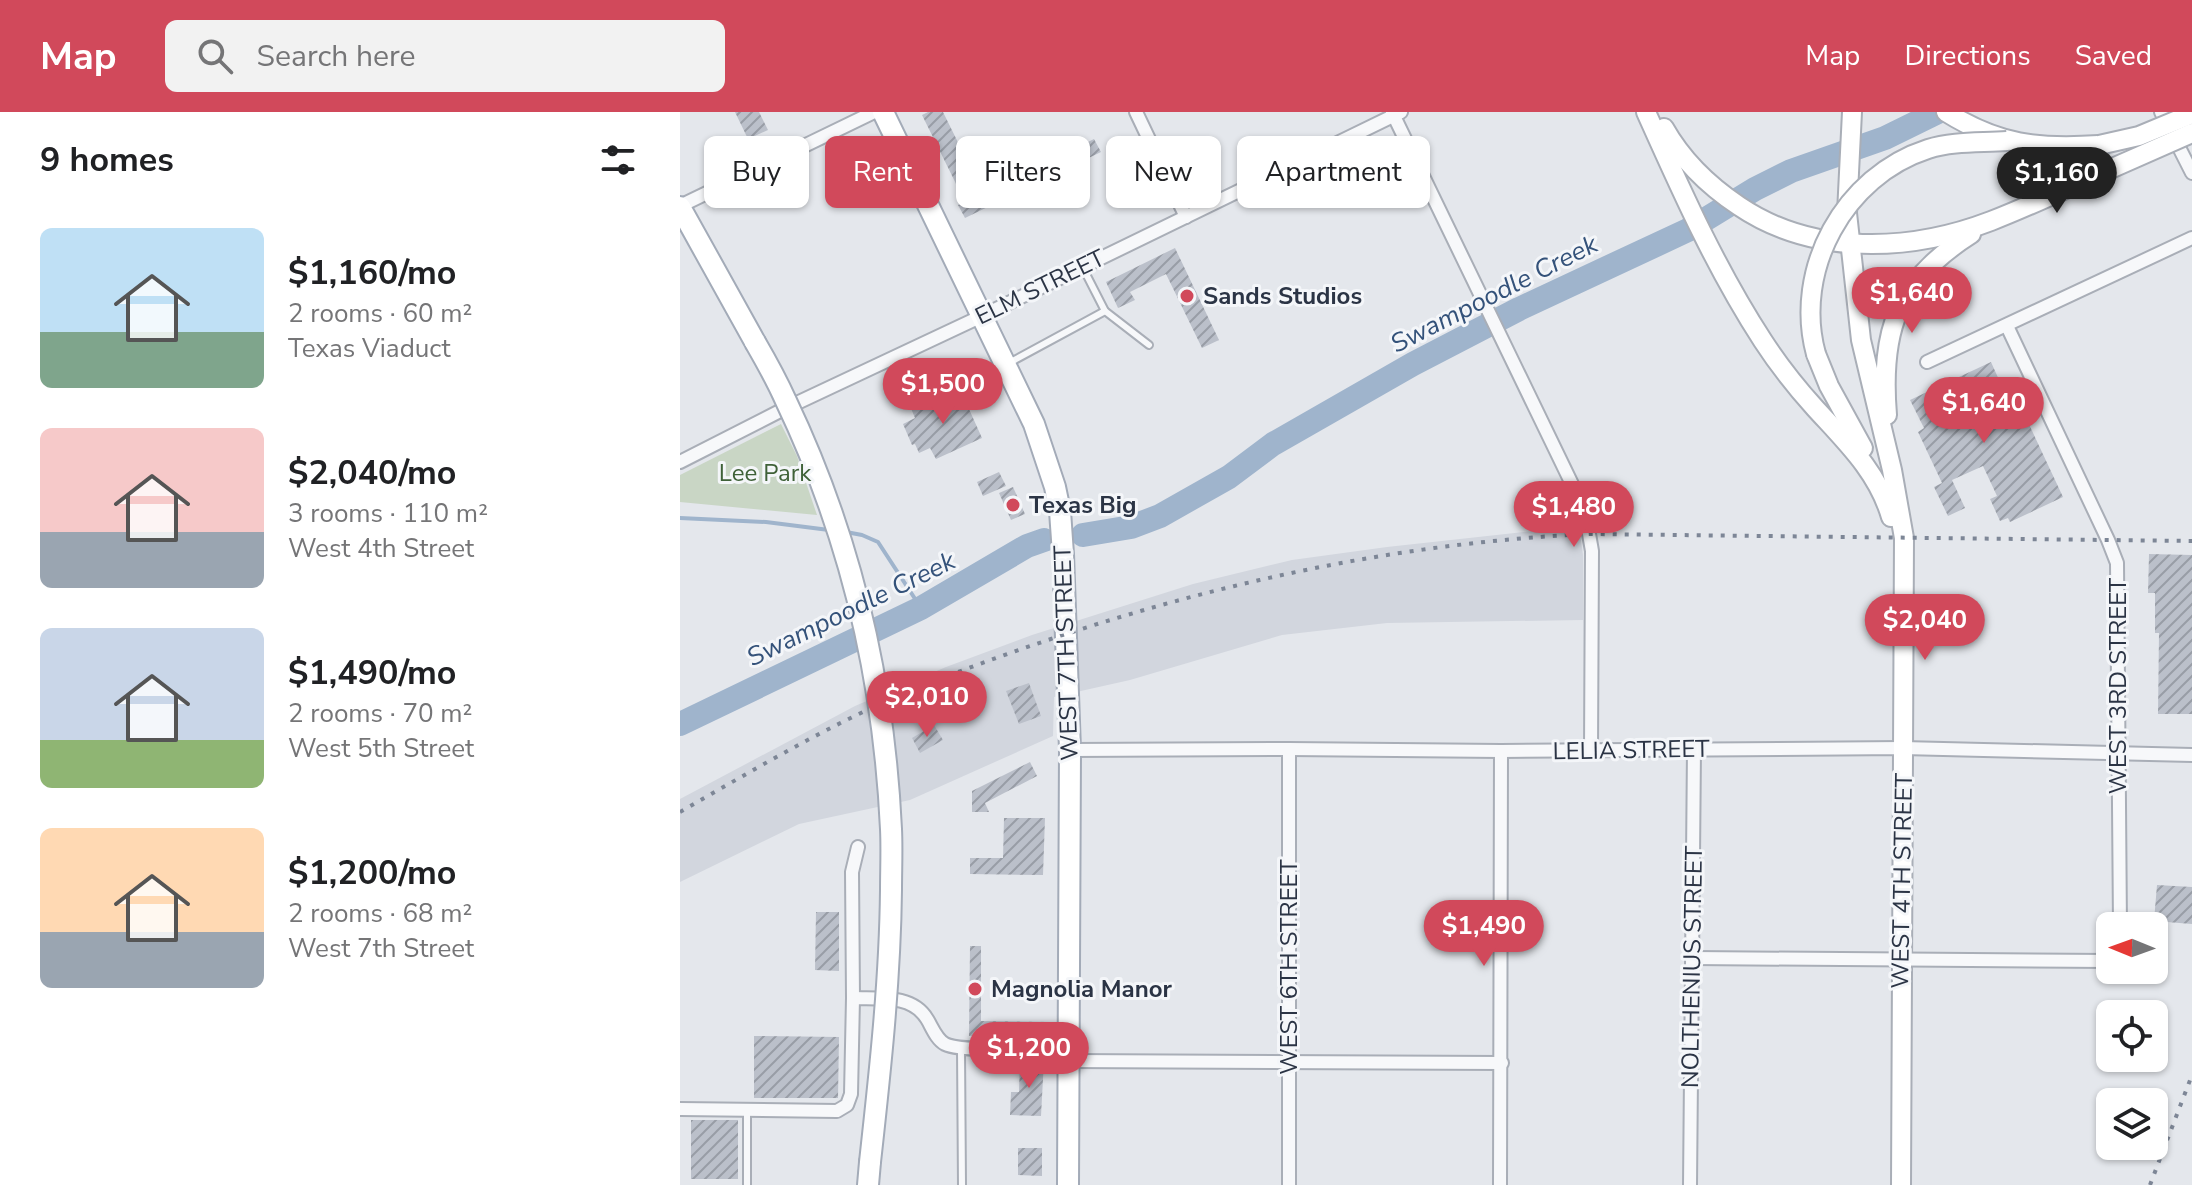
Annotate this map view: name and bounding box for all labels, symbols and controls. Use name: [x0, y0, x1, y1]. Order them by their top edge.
search box: [165, 20, 725, 92]
text: Map: [40, 31, 117, 82]
icon: search: [193, 34, 237, 78]
text: Search here: [257, 36, 416, 77]
text: Map: [1805, 37, 1860, 75]
text: Directions: [1904, 37, 2031, 75]
text: Saved: [2075, 37, 2152, 75]
chip: Buy: [704, 136, 809, 208]
chip: Rent: [825, 136, 940, 208]
chip: Filters: [956, 136, 1090, 208]
chip: New: [1106, 136, 1221, 208]
chip: Apartment: [1237, 136, 1430, 208]
text: 9 homes: [40, 137, 174, 183]
icon: filters: [596, 138, 640, 182]
pin: $1,160: [1992, 147, 2122, 215]
text: $1,160: [2015, 155, 2099, 190]
water label: Swampoodle Creek: [1384, 226, 1604, 361]
street label: ELM STREET: [970, 242, 1111, 332]
text: $1,160/mo: [288, 250, 456, 296]
icon: home: [104, 260, 200, 356]
pin: $1,640: [1847, 267, 1977, 335]
text: $1,640: [1870, 275, 1954, 310]
place label: Sands Studios: [1203, 280, 1362, 312]
marker: Sands Studios: [1178, 287, 1196, 305]
text: 2 rooms · 60 m²: [288, 296, 472, 331]
text: Texas Viaduct: [288, 331, 451, 366]
pin: $1,500: [878, 358, 1008, 426]
text: $1,500: [901, 366, 985, 401]
pin: $1,640: [1919, 377, 2049, 445]
text: $1,640: [1942, 385, 2026, 420]
text: $2,040/mo: [288, 450, 456, 496]
park label: Lee Park: [719, 457, 812, 489]
icon: home: [104, 460, 200, 556]
pin: $1,480: [1509, 481, 1639, 549]
place label: Texas Big: [1029, 489, 1136, 521]
text: $1,480: [1532, 489, 1616, 524]
text: 3 rooms · 110 m²: [288, 496, 488, 531]
marker: Texas Big: [1004, 496, 1022, 514]
text: West 4th Street: [288, 531, 474, 566]
water label: Swampoodle Creek: [741, 543, 962, 675]
street label: WEST 7TH STREET: [1046, 544, 1086, 761]
street label: WEST 3RD STREET: [2102, 577, 2134, 794]
pin: $2,040: [1860, 594, 1990, 662]
text: $2,040: [1883, 602, 1967, 637]
text: $1,490/mo: [288, 650, 456, 696]
icon: home: [104, 660, 200, 756]
pin: $2,010: [862, 671, 992, 739]
text: $2,010: [885, 679, 969, 714]
text: 2 rooms · 70 m²: [288, 696, 472, 731]
text: West 5th Street: [288, 731, 474, 766]
street label: LELIA STREET: [1552, 733, 1710, 767]
street label: WEST 4TH STREET: [1884, 772, 1920, 989]
street label: NOLTHENIUS STREET: [1674, 845, 1710, 1088]
text: $1,200/mo: [288, 850, 456, 896]
street label: WEST 6TH STREET: [1273, 859, 1305, 1075]
icon: home: [104, 860, 200, 956]
text: 2 rooms · 68 m²: [288, 896, 472, 931]
pin: $1,490: [1419, 900, 1549, 968]
text: $1,490: [1442, 908, 1526, 943]
north arrow: [2096, 912, 2168, 984]
map controls: [2096, 912, 2168, 1160]
text: West 7th Street: [288, 931, 474, 966]
place label: Magnolia Manor: [991, 973, 1173, 1005]
marker: Magnolia Manor: [966, 980, 984, 998]
button: locate: [2096, 1000, 2168, 1072]
pin: $1,200: [964, 1022, 1094, 1090]
text: $1,200: [987, 1030, 1071, 1065]
button: layers: [2096, 1088, 2168, 1160]

